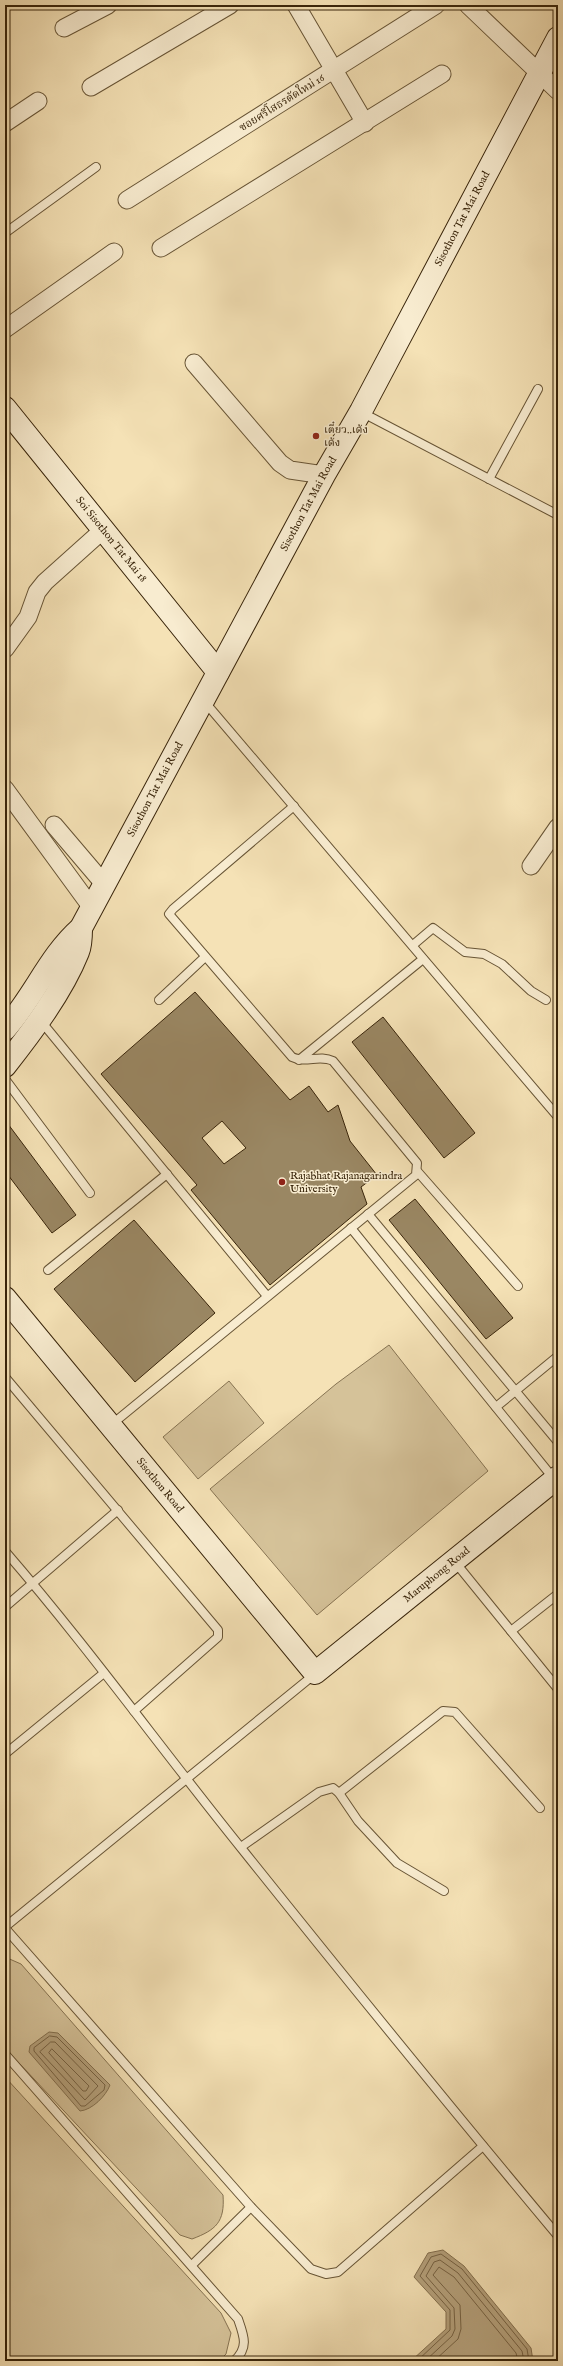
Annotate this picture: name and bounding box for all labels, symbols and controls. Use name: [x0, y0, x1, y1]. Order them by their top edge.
street label: ซอยศรีโสธรตัดใหม่ 16: [236, 70, 328, 135]
street label: Sisothon Tat Mai Road: [432, 169, 493, 269]
place label: เตี๋ยว..เด้ง เด้ง: [324, 421, 368, 450]
marker: เตี๋ยว..เด้ง เด้ง: [311, 431, 321, 441]
street label: Sisothon Tat Mai Road: [277, 454, 340, 554]
street label: Soi Sisothon Tat Mai 18: [72, 494, 150, 585]
street label: Sisothon Tat Mai Road: [124, 739, 187, 839]
place label: Rajabhat Rajanagarindra University: [290, 1169, 403, 1196]
marker: Rajabhat Rajanagarindra University: [277, 1177, 287, 1187]
street label: Sisothon Road: [133, 1455, 187, 1516]
street label: Maruphong Road: [401, 1544, 473, 1606]

